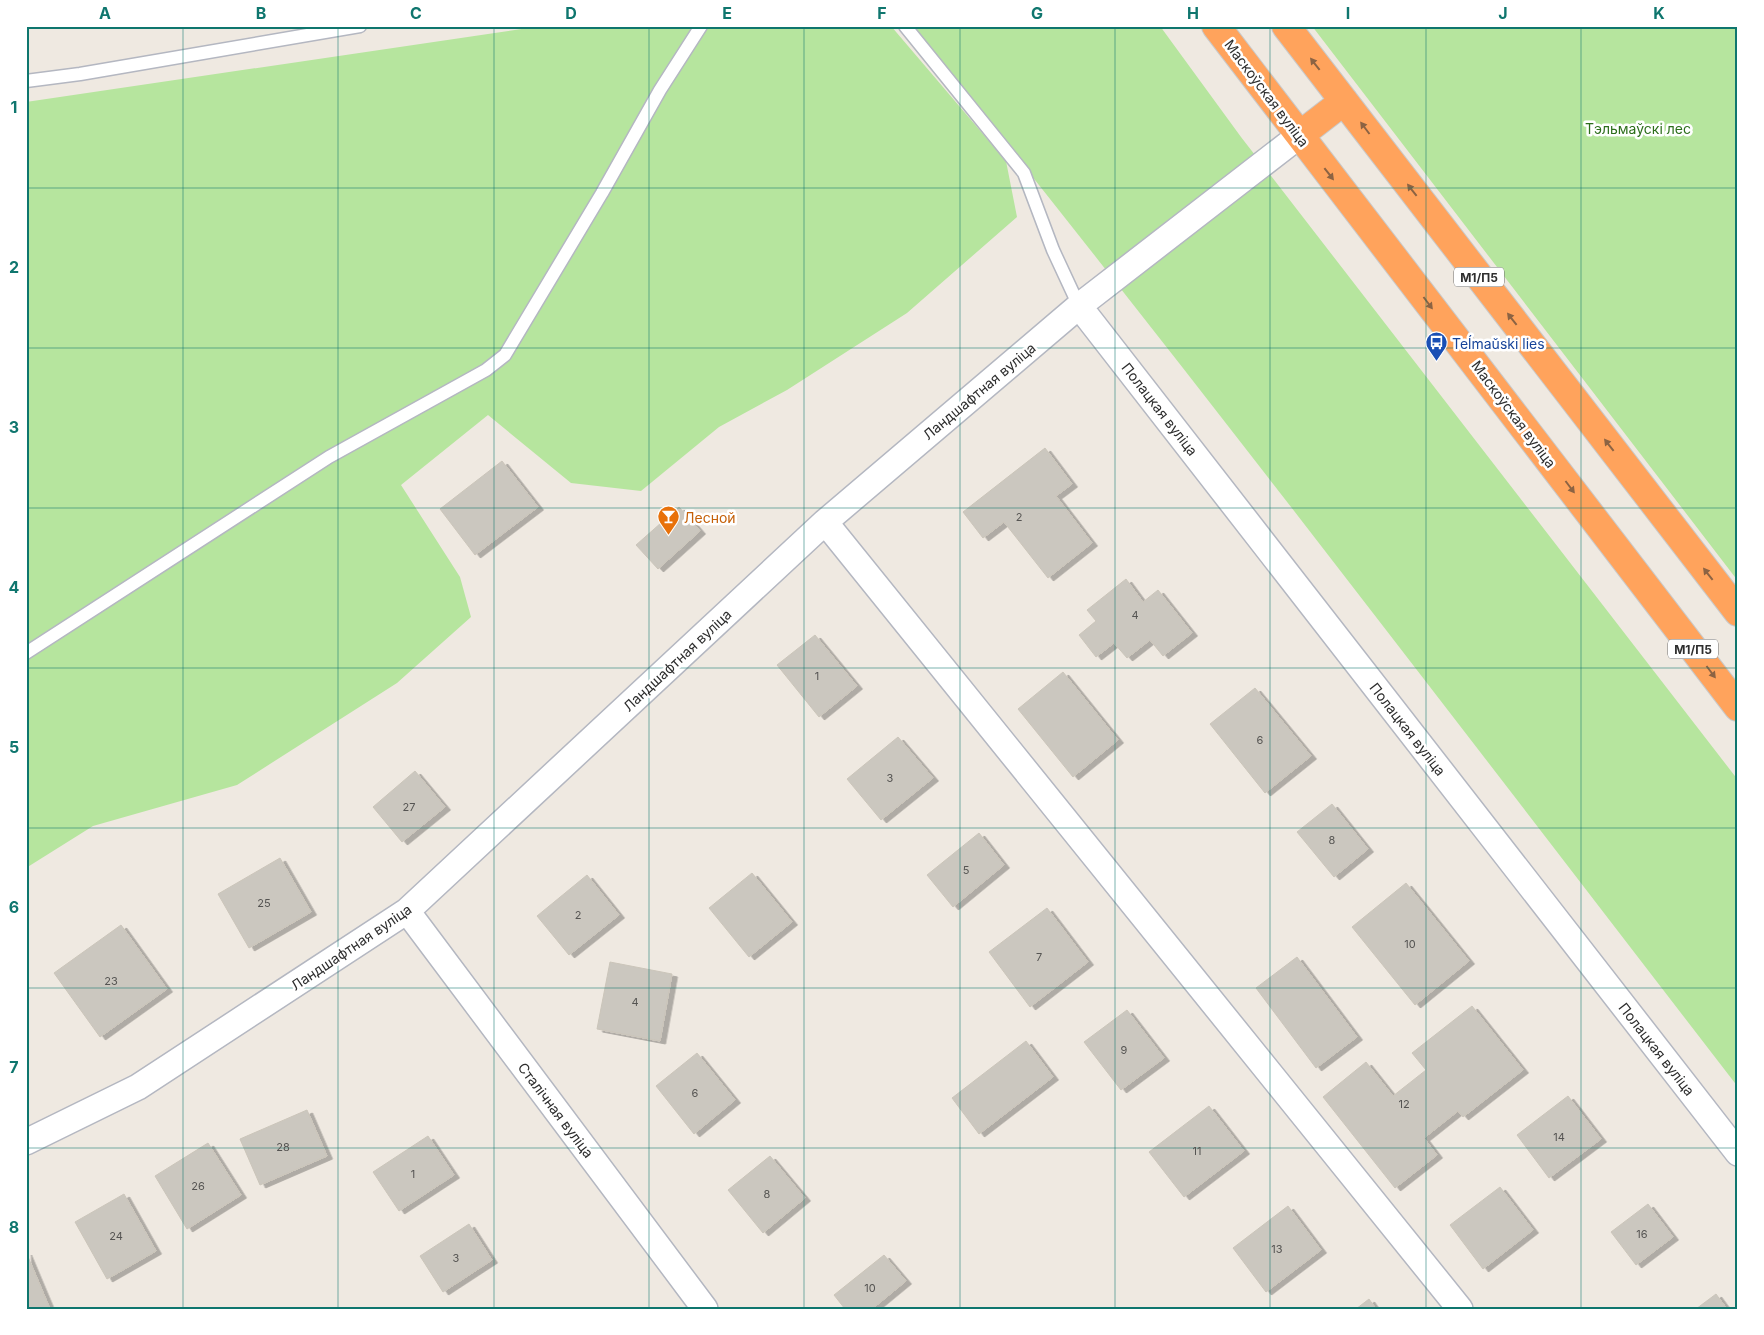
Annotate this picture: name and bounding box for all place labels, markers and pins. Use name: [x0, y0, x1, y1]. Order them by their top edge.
bus stop icon: Teĺmaŭski lies: [1424, 331, 1448, 362]
place label: Teĺmaŭski lies: [1452, 335, 1545, 352]
bar icon: Лесной: [656, 505, 680, 536]
place label: Лесной: [684, 509, 736, 526]

